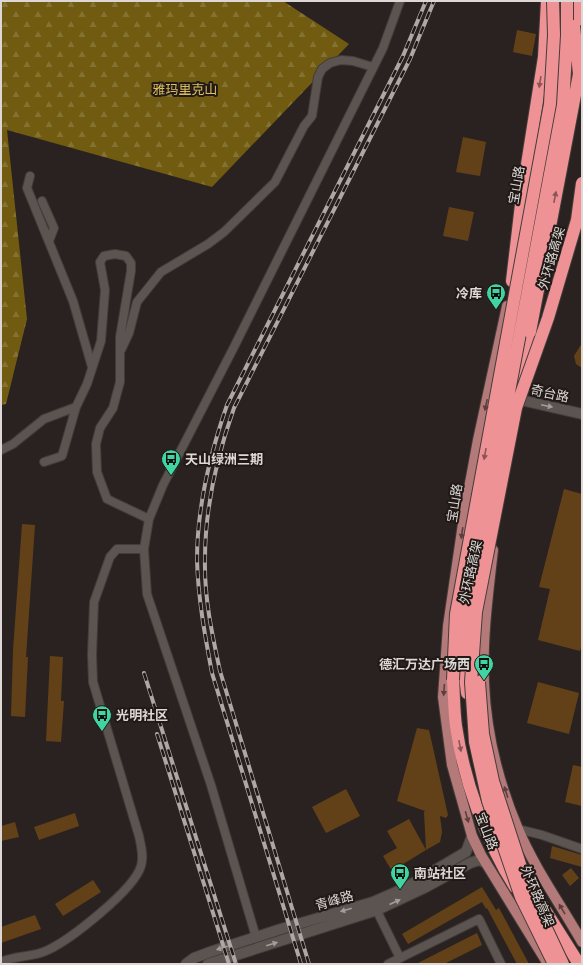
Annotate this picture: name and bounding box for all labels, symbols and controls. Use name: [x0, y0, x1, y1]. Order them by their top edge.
one-way arrow: [537, 76, 543, 88]
park label: 雅玛里克山: [152, 82, 218, 97]
street label: 宝山路: [506, 165, 527, 206]
one-way arrow: [553, 191, 559, 203]
street label: 外环路高架: [535, 225, 568, 291]
bus stop icon: 冷库: [485, 282, 507, 310]
place label: 冷库: [456, 286, 482, 301]
street label: 奇台路: [529, 382, 571, 405]
one-way arrow: [482, 399, 488, 411]
one-way arrow: [541, 404, 553, 410]
bus stop icon: 天山绿洲三期: [160, 448, 182, 476]
one-way arrow: [482, 448, 488, 460]
place label: 天山绿洲三期: [185, 452, 263, 467]
street label: 宝山路: [444, 483, 465, 524]
one-way arrow: [459, 527, 465, 539]
street label: 外环路高架: [456, 539, 485, 605]
bus stop icon: 德汇万达广场西: [473, 653, 495, 681]
place label: 德汇万达广场西: [379, 657, 470, 672]
one-way arrow: [440, 684, 447, 696]
bus stop icon: 光明社区: [91, 704, 113, 732]
place label: 光明社区: [116, 708, 168, 723]
one-way arrow: [457, 740, 463, 752]
one-way arrow: [502, 786, 508, 798]
street label: 宝山路: [473, 810, 501, 852]
one-way arrow: [464, 811, 470, 823]
bus stop icon: 南站社区: [389, 862, 411, 890]
street label: 外环路高架: [518, 863, 557, 929]
place label: 南站社区: [414, 866, 466, 881]
street label: 青峰路: [313, 888, 355, 913]
one-way arrow: [389, 899, 400, 905]
one-way arrow: [558, 904, 566, 914]
one-way arrow: [340, 907, 352, 913]
one-way arrow: [266, 941, 278, 947]
one-way arrow: [216, 945, 228, 951]

